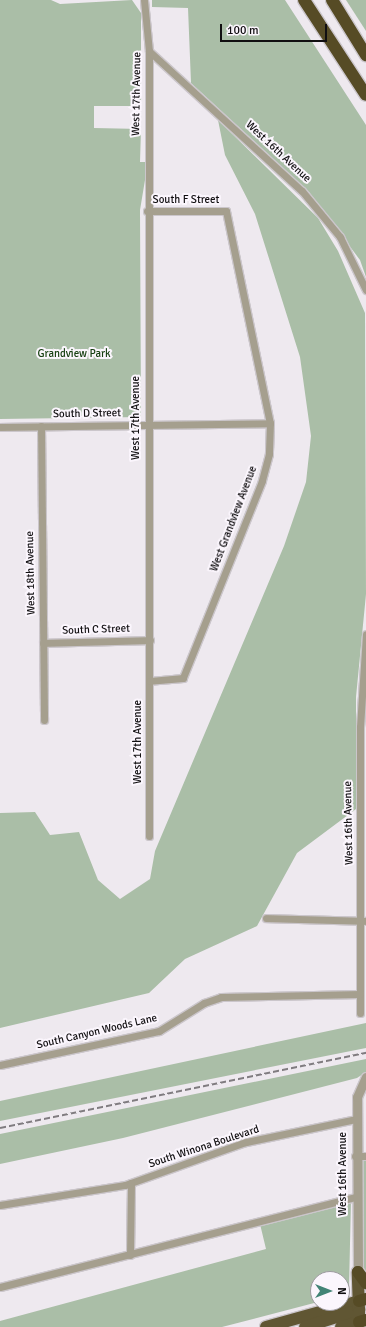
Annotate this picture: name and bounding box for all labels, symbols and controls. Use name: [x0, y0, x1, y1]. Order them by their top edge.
scale bar: [222, 16, 329, 42]
text: 100 m: [227, 23, 259, 38]
street label: West 17th Avenue: [130, 52, 144, 136]
street label: West 16th Avenue: [243, 119, 313, 185]
street label: South F Street: [153, 193, 219, 207]
park label: Grandview Park: [37, 347, 111, 361]
street label: West 17th Avenue: [129, 376, 143, 460]
street label: South D Street: [53, 407, 121, 421]
street label: West Grandview Avenue: [208, 464, 260, 574]
street label: West 18th Avenue: [24, 531, 38, 615]
street label: South C Street: [62, 622, 130, 638]
street label: West 17th Avenue: [131, 700, 145, 784]
street label: West 16th Avenue: [342, 781, 356, 865]
street label: South Canyon Woods Lane: [35, 1012, 159, 1052]
street label: South Winona Boulevard: [147, 1123, 261, 1171]
street label: West 16th Avenue: [336, 1132, 350, 1216]
north arrow: [310, 1271, 350, 1311]
text: N: [335, 1287, 348, 1295]

